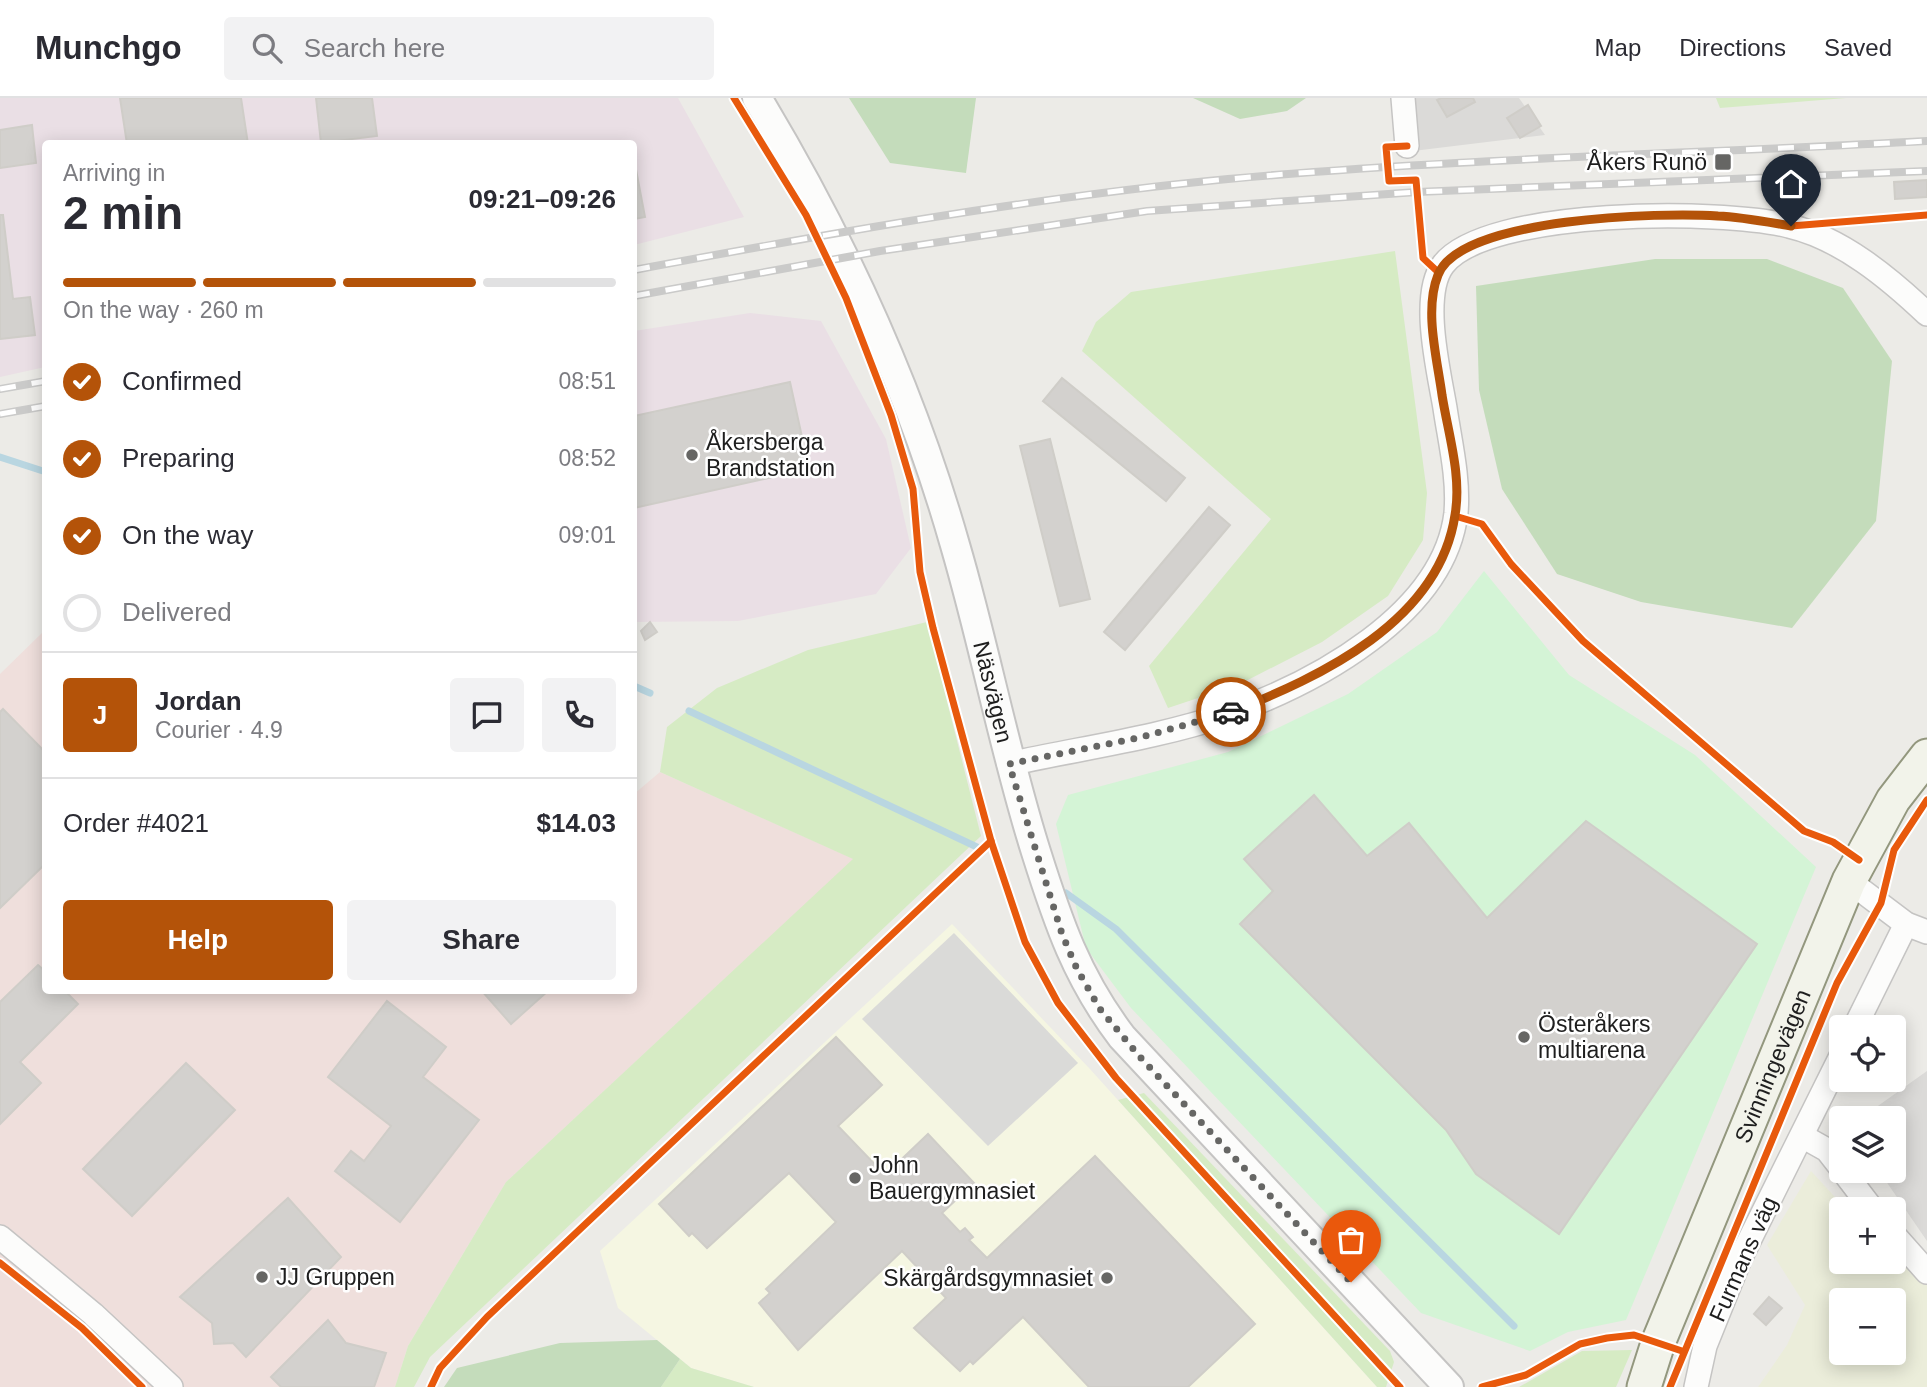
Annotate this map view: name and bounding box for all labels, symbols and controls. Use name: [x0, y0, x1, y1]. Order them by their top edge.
search box: [224, 17, 714, 80]
text: Munchgo: [35, 29, 182, 66]
icon: search: [248, 29, 286, 67]
text: Search here: [304, 33, 445, 63]
text: Map: [1595, 34, 1641, 61]
text: Directions: [1679, 34, 1786, 61]
text: Saved: [1824, 34, 1892, 61]
place label: Åkers Runö: [1587, 148, 1707, 175]
marker: Åkers Runö: [1713, 152, 1733, 172]
pin: [1761, 154, 1821, 226]
text: Arriving in: [63, 160, 165, 186]
icon: home: [1772, 165, 1810, 203]
text: 09:21–09:26: [469, 184, 616, 214]
text: 2 min: [63, 187, 183, 239]
text: On the way · 260 m: [63, 297, 264, 323]
icon: check: [63, 363, 101, 401]
text: Confirmed: [122, 366, 242, 396]
text: 08:51: [558, 368, 616, 394]
place label: Åkersberga Brandstation: [706, 428, 835, 481]
icon: check: [63, 440, 101, 478]
text: Preparing: [122, 443, 235, 473]
text: 08:52: [558, 445, 616, 471]
marker: Åkersberga Brandstation: [684, 447, 700, 463]
icon: check: [63, 517, 101, 555]
text: On the way: [122, 520, 254, 550]
text: 09:01: [558, 522, 616, 548]
text: Delivered: [122, 597, 232, 627]
street label: Näsvägen: [968, 638, 1018, 745]
courier: [1196, 677, 1266, 747]
button: chat: [450, 678, 524, 752]
button: phone: [542, 678, 616, 752]
text: Jordan: [155, 686, 242, 716]
icon: car: [1212, 693, 1250, 731]
text: J: [93, 700, 107, 730]
text: Courier · 4.9: [155, 717, 283, 743]
text: Order #4021: [63, 808, 209, 838]
text: $14.03: [536, 808, 616, 838]
button: Help: [63, 900, 333, 980]
button: Share: [347, 900, 616, 980]
street label: Svinningevägen: [1729, 985, 1816, 1147]
place label: Österåkers multiarena: [1538, 1011, 1650, 1063]
map controls: [1829, 1015, 1906, 1365]
button: locate: [1829, 1015, 1906, 1092]
marker: Österåkers multiarena: [1516, 1029, 1532, 1045]
button: layers: [1829, 1106, 1906, 1183]
place label: John Bauergymnasiet: [869, 1152, 1036, 1204]
marker: John Bauergymnasiet: [847, 1170, 863, 1186]
street label: Furmans väg: [1704, 1192, 1782, 1326]
button: +: [1829, 1197, 1906, 1274]
pin: [1321, 1210, 1381, 1282]
icon: bag: [1332, 1221, 1370, 1259]
place label: JJ Gruppen: [276, 1264, 395, 1290]
place label: Skärgårdsgymnasiet: [883, 1265, 1094, 1291]
marker: JJ Gruppen: [254, 1269, 270, 1285]
marker: Skärgårdsgymnasiet: [1099, 1270, 1115, 1286]
button: −: [1829, 1288, 1906, 1365]

